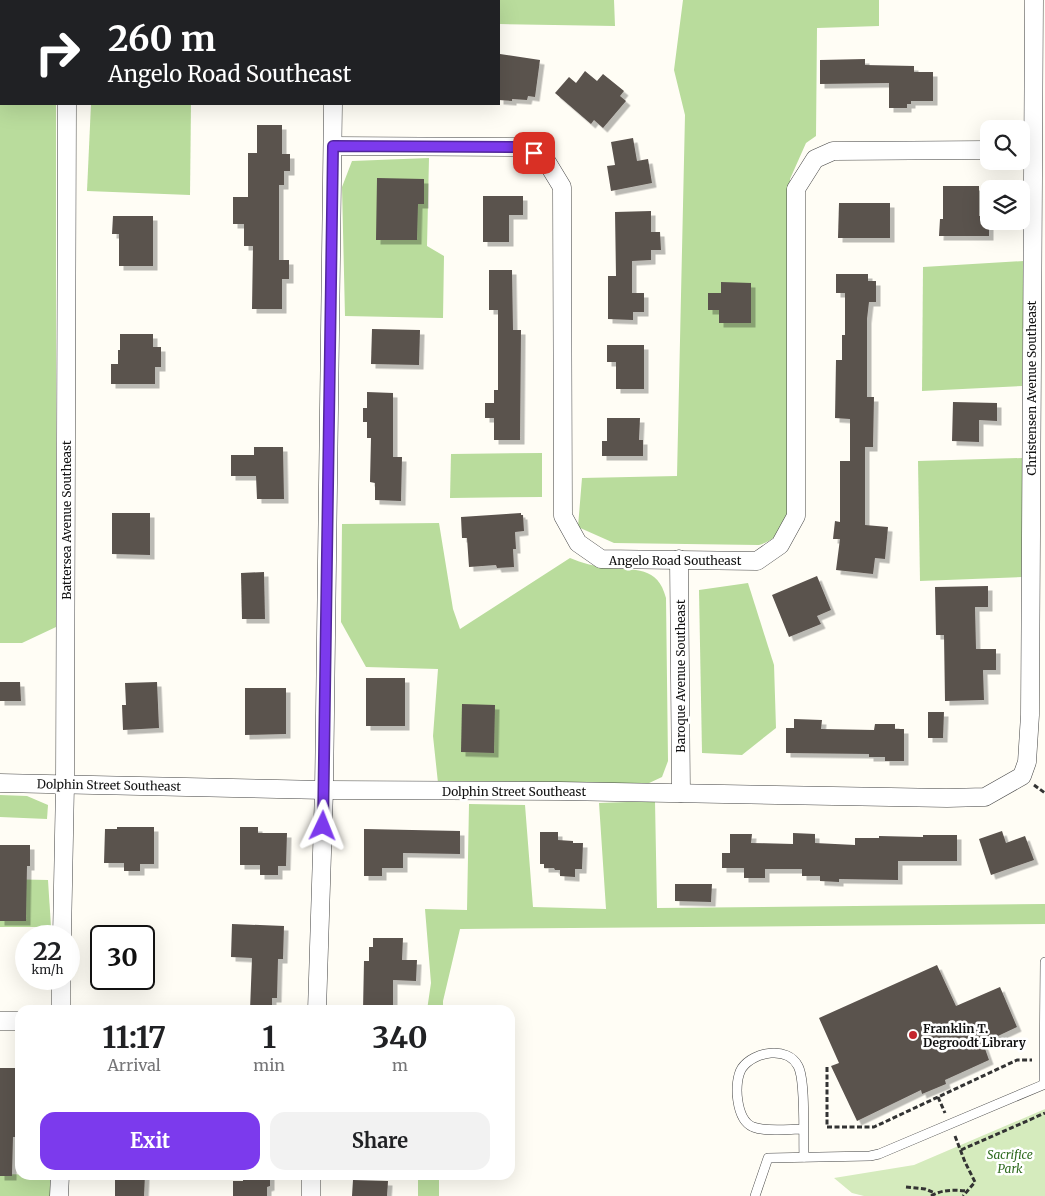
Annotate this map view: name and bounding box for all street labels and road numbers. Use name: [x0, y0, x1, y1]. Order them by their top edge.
street label: Christensen Avenue Southeast: [1024, 300, 1039, 475]
street label: Battersea Avenue Southeast: [59, 440, 74, 600]
street label: Angelo Road Southeast: [608, 553, 742, 568]
street label: Baroque Avenue Southeast: [673, 599, 688, 753]
street label: Dolphin Street Southeast: [37, 776, 182, 794]
street label: Dolphin Street Southeast: [442, 784, 586, 799]

